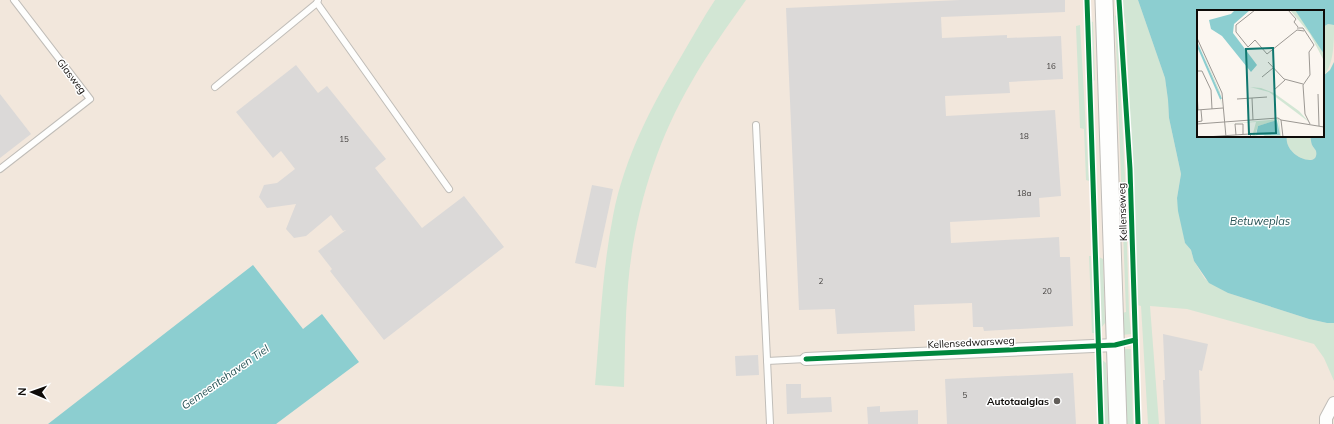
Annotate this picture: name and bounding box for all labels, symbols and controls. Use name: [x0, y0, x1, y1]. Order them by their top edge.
inset map: [1197, 10, 1324, 137]
street label: Glasweg: [54, 56, 89, 96]
house number: 16: [1046, 61, 1056, 71]
house number: 18: [1019, 131, 1029, 141]
house number: 15: [339, 134, 349, 144]
street label: Kellenseweg: [1115, 183, 1130, 241]
house number: 18a: [1017, 188, 1031, 198]
water label: Betuweplas: [1230, 214, 1291, 228]
house number: 2: [819, 276, 824, 286]
house number: 20: [1042, 286, 1052, 296]
street label: Kellensedwarsweg: [927, 334, 1015, 351]
water label: Gemeentehaven Tiel: [178, 341, 272, 413]
north arrow: [12, 372, 52, 412]
text: N: [15, 387, 29, 396]
house number: 5: [963, 390, 968, 400]
place label: Autotaalglas: [987, 395, 1049, 408]
marker: Autotaalglas: [1052, 396, 1062, 406]

